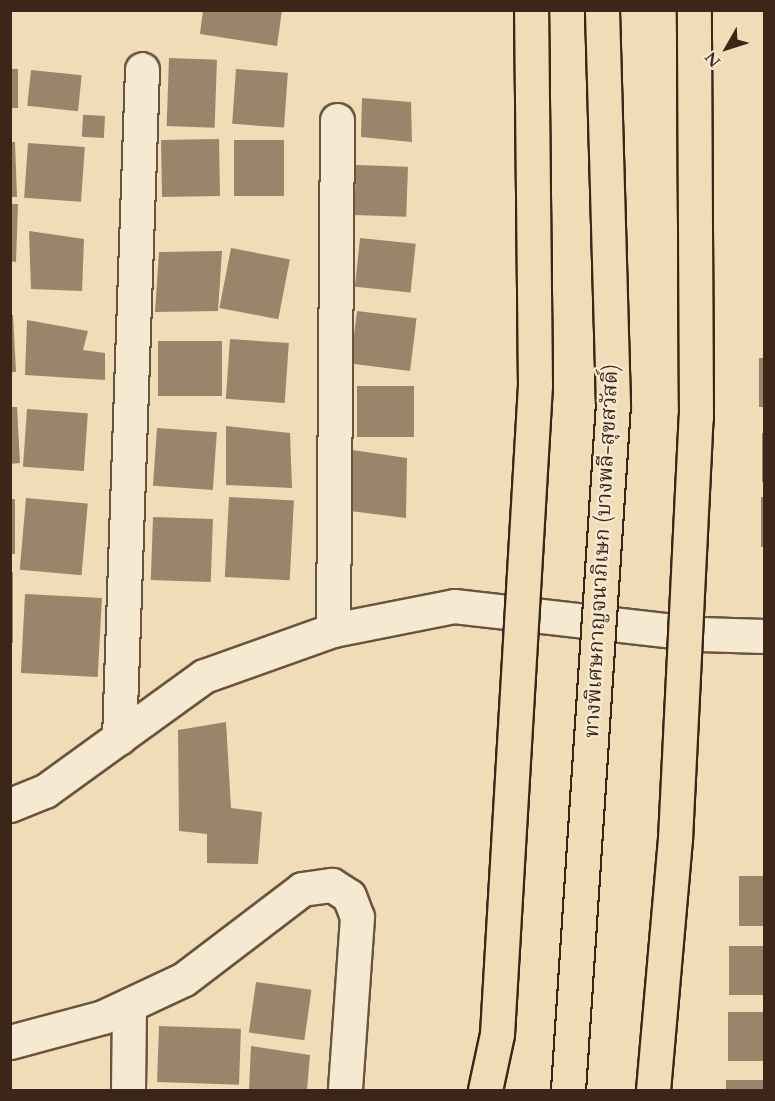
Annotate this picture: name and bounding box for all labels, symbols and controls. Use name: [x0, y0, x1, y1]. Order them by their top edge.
north arrow: [697, 18, 757, 78]
text: N: [700, 47, 726, 72]
street label: ทางพิเศษกาญจนาภิเษก (บางพลี-สุขสวัสดิ์): [580, 363, 624, 739]

